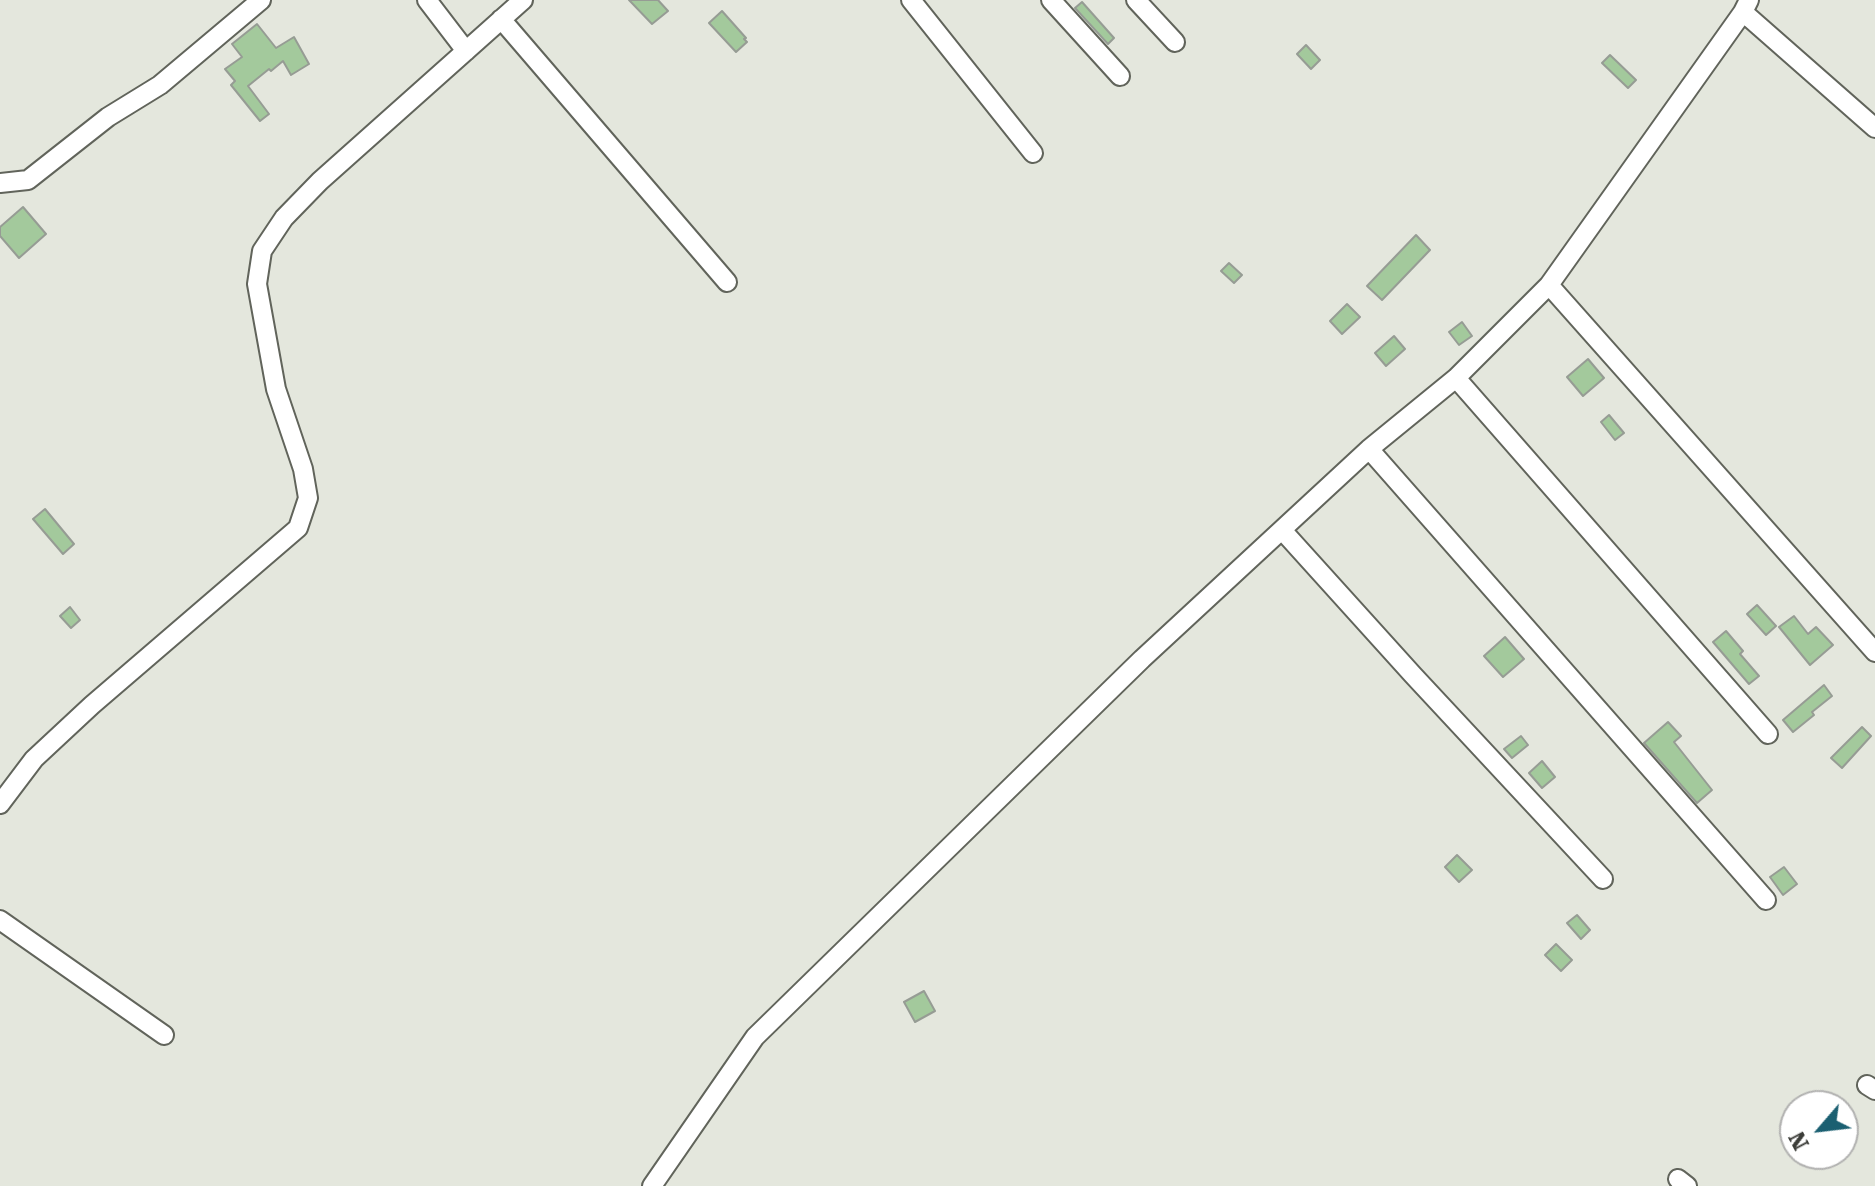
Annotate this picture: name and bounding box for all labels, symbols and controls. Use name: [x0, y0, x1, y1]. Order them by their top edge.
north arrow: [1779, 1090, 1859, 1170]
text: N: [1784, 1127, 1814, 1154]

